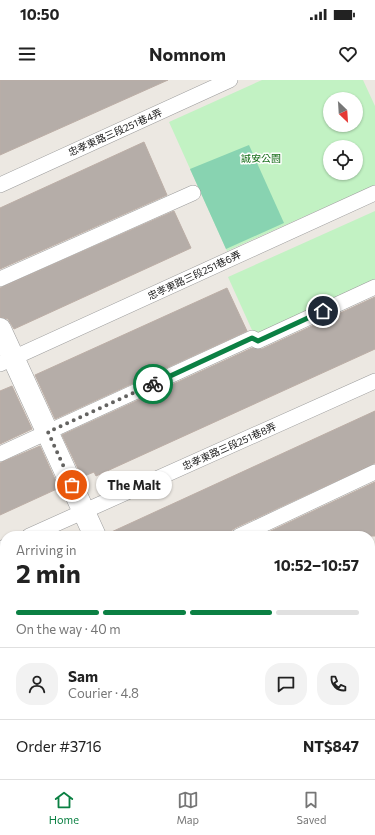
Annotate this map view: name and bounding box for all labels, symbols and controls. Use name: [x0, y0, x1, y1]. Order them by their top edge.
text: 10:50: [20, 5, 59, 23]
icon: menu: [16, 43, 38, 65]
text: Nomnom: [149, 43, 226, 65]
icon: heart: [337, 43, 359, 65]
north arrow: [323, 92, 363, 132]
map controls: [323, 92, 363, 180]
street label: 忠孝東路三段251巷4弄: [66, 106, 164, 158]
button: locate: [323, 140, 363, 180]
park label: 誠安公園: [241, 152, 281, 164]
street label: 忠孝東路三段251巷6弄: [145, 248, 243, 302]
pin: [306, 294, 340, 328]
icon: home: [312, 300, 334, 322]
courier: [133, 364, 173, 404]
icon: bike: [142, 373, 164, 395]
street label: 忠孝東路三段251巷8弄: [180, 420, 278, 472]
pin: [55, 468, 89, 502]
callout: The Malt: [96, 471, 172, 499]
icon: bag: [61, 474, 83, 496]
text: The Malt: [107, 477, 161, 493]
text: Arriving in: [16, 542, 76, 558]
text: 10:52–10:57: [274, 556, 359, 574]
text: 2 min: [16, 557, 81, 588]
text: On the way · 40 m: [16, 621, 121, 637]
button: person: [16, 663, 58, 705]
button: chat: [265, 663, 307, 705]
button: phone: [317, 663, 359, 705]
text: Sam: [68, 667, 98, 685]
text: Courier · 4.8: [68, 685, 139, 701]
text: Order #3716: [16, 737, 102, 755]
text: NT$847: [303, 737, 359, 755]
tab: Home: [49, 789, 79, 826]
tab: Map: [176, 789, 199, 826]
tab: Saved: [297, 789, 326, 826]

